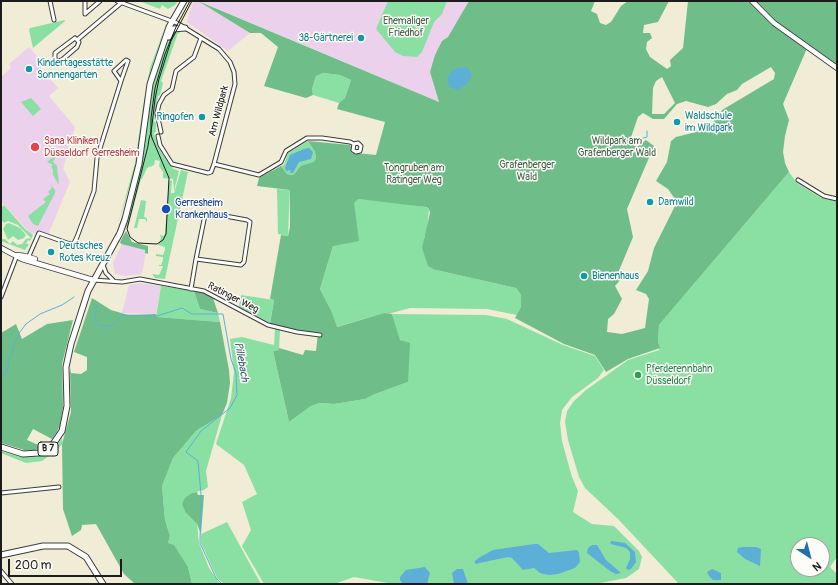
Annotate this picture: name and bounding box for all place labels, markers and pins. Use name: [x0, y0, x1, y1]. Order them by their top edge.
place label: 38-Gärtnerei: [298, 32, 353, 44]
marker: 38-Gärtnerei: [356, 33, 366, 43]
place label: Kindertagesstätte Sonnengarten: [37, 57, 113, 80]
marker: Kindertagesstätte Sonnengarten: [24, 64, 34, 74]
place label: Waldschule im Wildpark: [685, 110, 732, 134]
place label: Ringofen: [157, 111, 194, 123]
marker: Ringofen: [197, 112, 207, 122]
marker: Waldschule im Wildpark: [672, 117, 682, 127]
place label: Sana Kliniken Düsseldorf Gerresheim: [44, 135, 140, 158]
marker: Sana Kliniken Düsseldorf Gerresheim: [29, 141, 41, 153]
place label: Damwild: [658, 196, 694, 208]
place label: Gerresheim Krankenhaus: [175, 197, 228, 220]
marker: Damwild: [645, 197, 655, 207]
marker: Gerresheim Krankenhaus: [160, 203, 172, 215]
place label: Deutsches Rotes Kreuz: [59, 240, 110, 264]
marker: Deutsches Rotes Kreuz: [46, 247, 56, 257]
place label: Bienenhaus: [592, 270, 639, 282]
marker: Bienenhaus: [579, 271, 589, 281]
place label: Pferderennbahn Düsseldorf: [646, 363, 713, 386]
marker: Pferderennbahn Düsseldorf: [633, 370, 643, 380]

